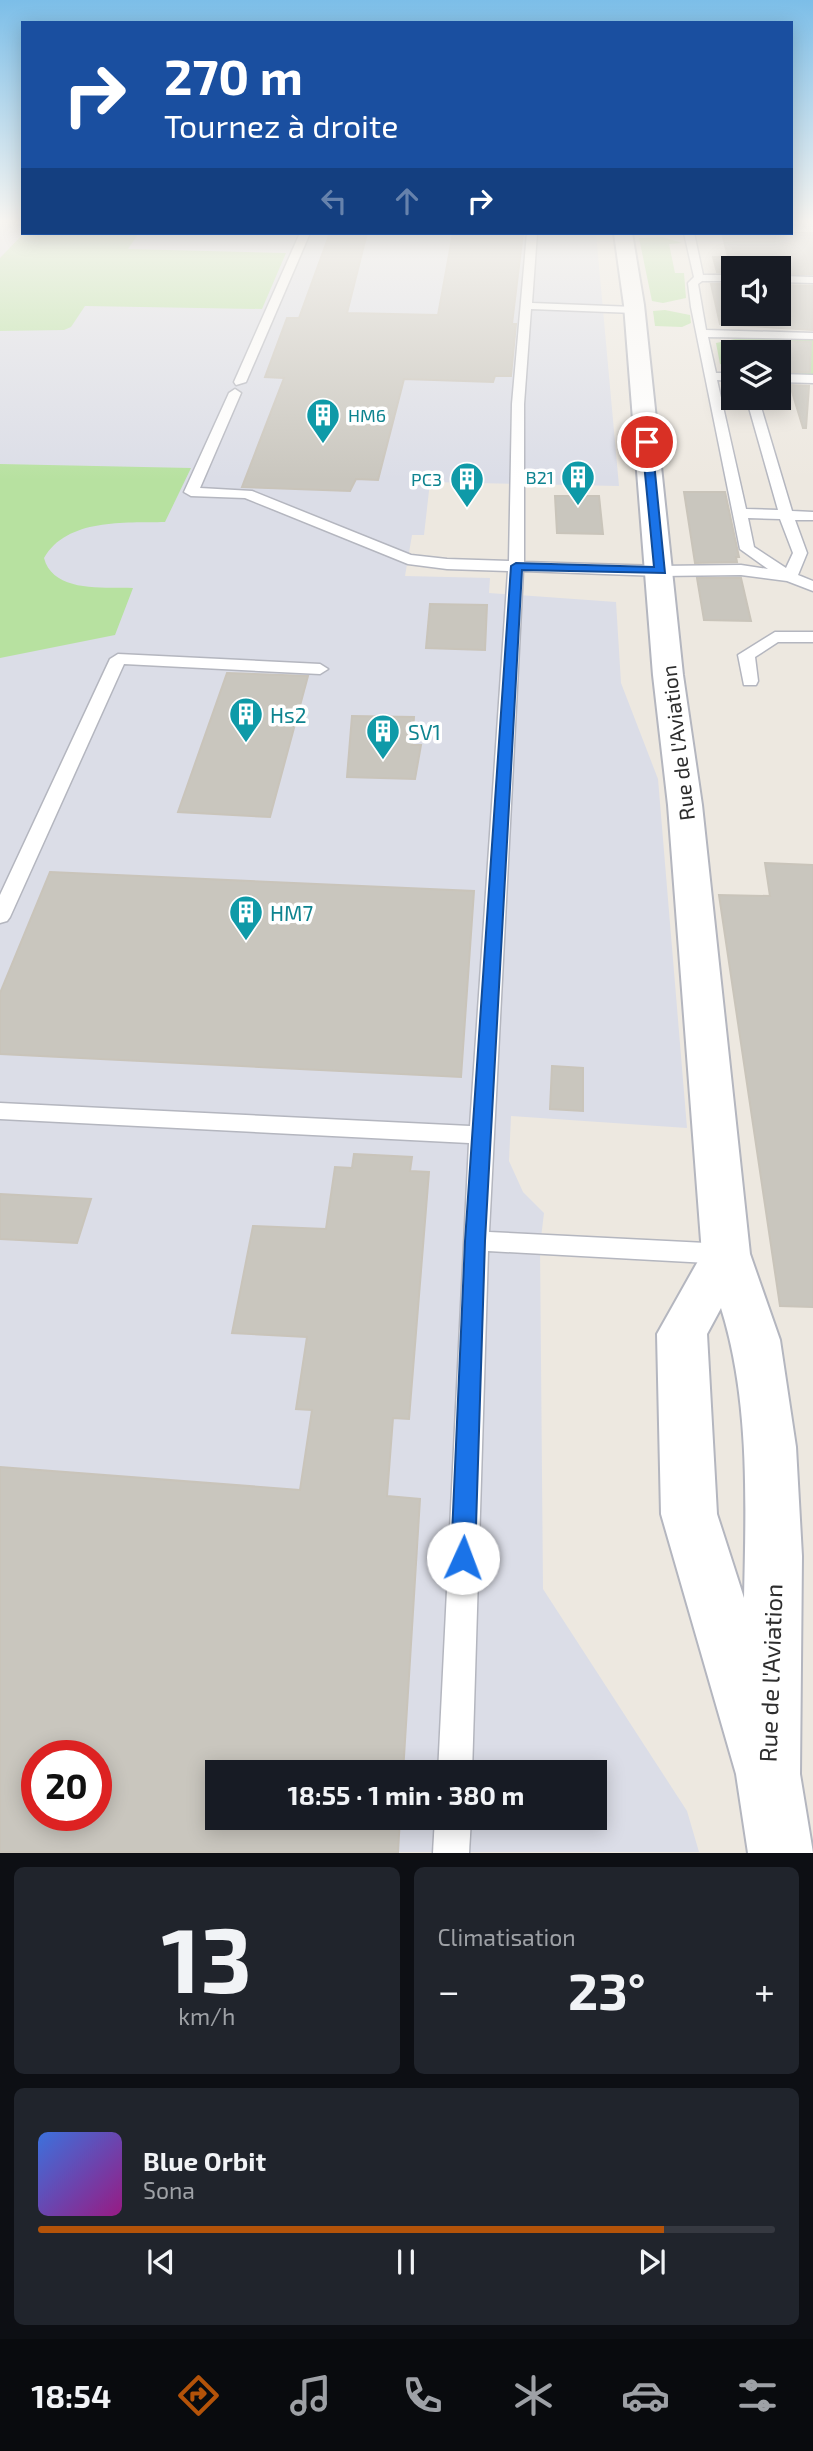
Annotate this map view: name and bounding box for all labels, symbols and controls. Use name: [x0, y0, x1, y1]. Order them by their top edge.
text: 270 m: [164, 46, 303, 105]
icon: right: [49, 49, 140, 140]
text: Tournez à droite: [164, 106, 398, 144]
icon: left: [315, 182, 353, 220]
icon: ahead: [388, 182, 426, 220]
icon: right: [461, 182, 499, 220]
map controls: [721, 256, 791, 410]
button: sound: [721, 256, 791, 326]
button: layers: [721, 340, 791, 410]
building icon: HM6: [304, 396, 342, 445]
place label: HM6: [348, 404, 386, 426]
pin: [617, 412, 677, 472]
icon: arrive: [628, 423, 666, 461]
building icon: B21: [559, 458, 597, 507]
building icon: PC3: [448, 460, 486, 509]
place label: B21: [526, 466, 554, 488]
place label: PC3: [411, 468, 442, 490]
street label: Rue de l'Aviation: [655, 664, 699, 822]
building icon: Hs2: [227, 695, 265, 744]
place label: Hs2: [270, 702, 307, 727]
building icon: SV1: [364, 712, 402, 761]
place label: SV1: [408, 719, 441, 744]
building icon: HM7: [227, 893, 265, 942]
place label: HM7: [270, 900, 313, 925]
position arrow: [426, 1521, 500, 1595]
street label: Rue de l'Aviation: [752, 1583, 788, 1763]
speed limit sign: 20: [21, 1740, 112, 1831]
text: 18:55 · 1 min · 380 m: [288, 1779, 524, 1810]
text: 13: [161, 1902, 252, 2011]
text: Climatisation: [438, 1923, 576, 1951]
text: 23°: [568, 1958, 646, 2020]
text: −: [438, 1967, 460, 2013]
text: +: [754, 1967, 775, 2013]
text: km/h: [178, 2002, 235, 2030]
text: Blue Orbit: [143, 2145, 266, 2176]
text: Sona: [143, 2176, 195, 2204]
icon: previous: [142, 2243, 180, 2281]
icon: pause: [387, 2243, 425, 2281]
icon: next: [633, 2243, 671, 2281]
icon: directions: [174, 2371, 223, 2420]
icon: music: [286, 2371, 335, 2420]
icon: phone: [398, 2371, 447, 2420]
icon: climate: [509, 2371, 558, 2420]
icon: car: [621, 2371, 670, 2420]
icon: filters: [733, 2371, 782, 2420]
text: 18:54: [31, 2376, 111, 2414]

